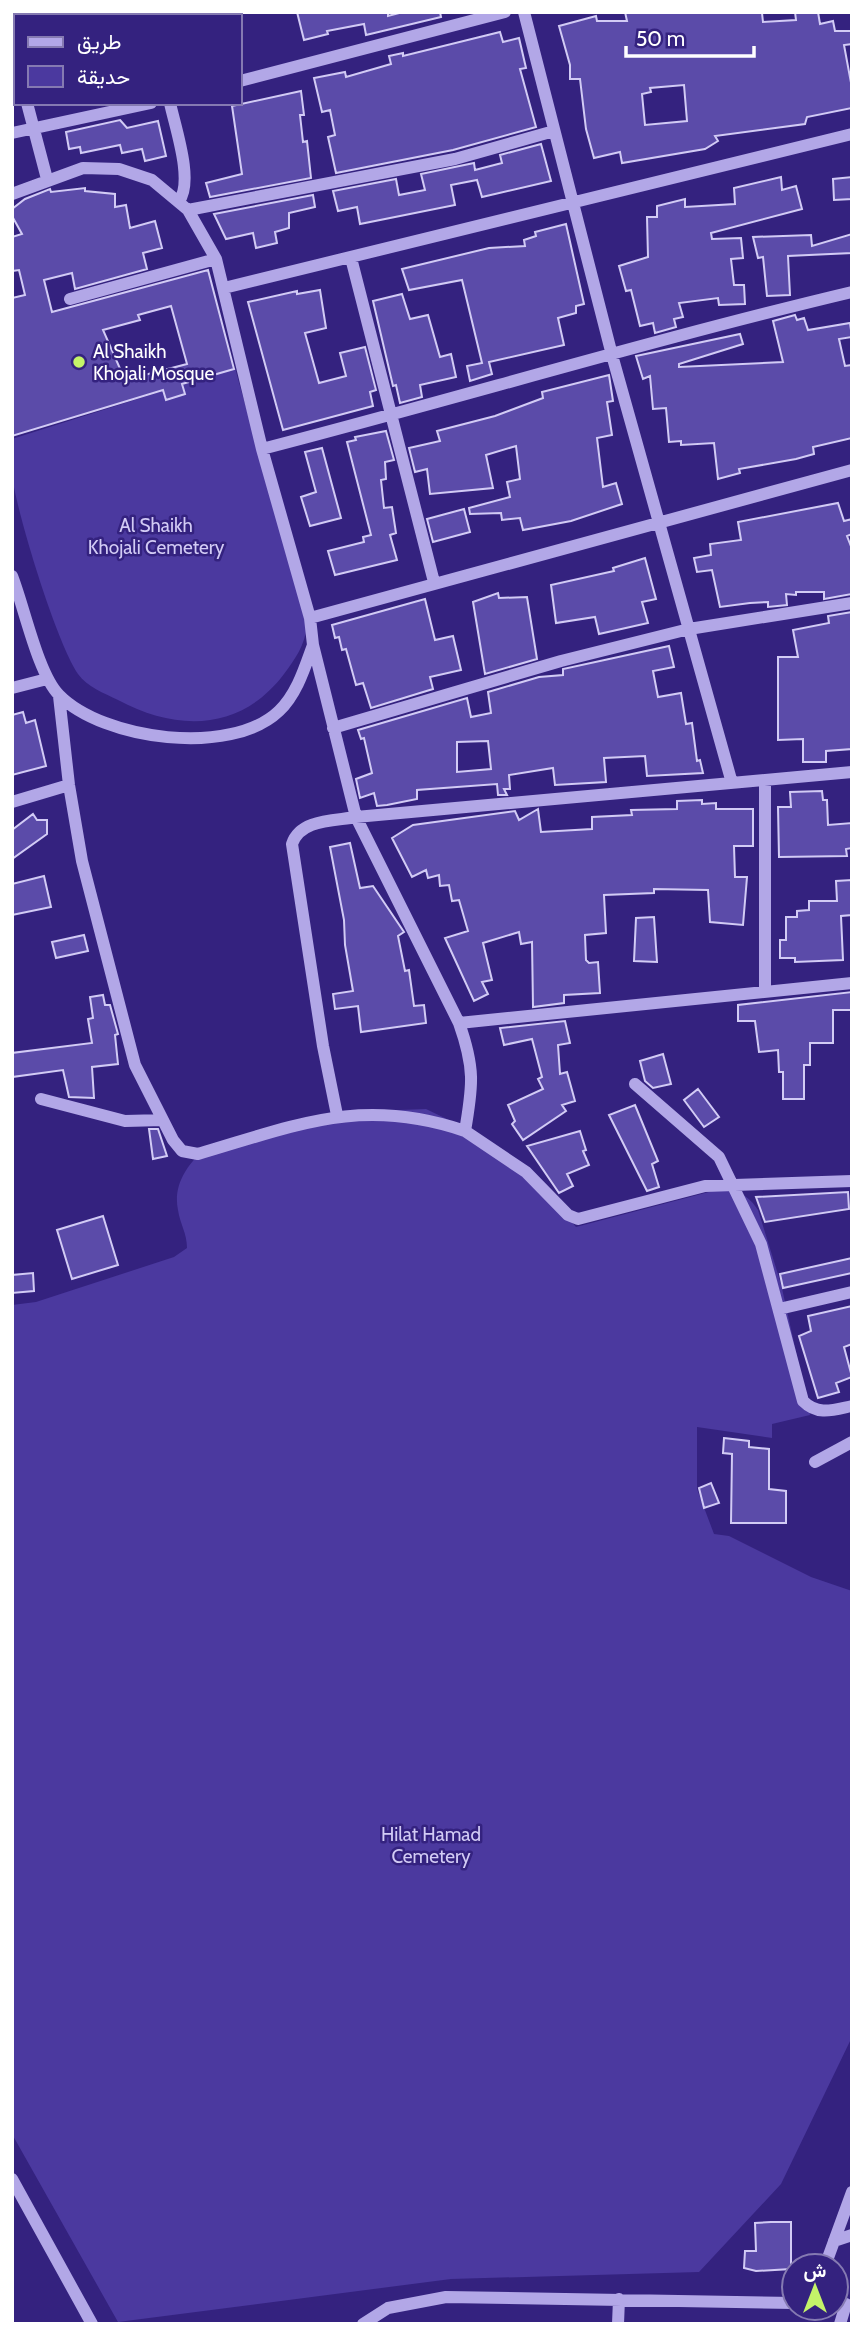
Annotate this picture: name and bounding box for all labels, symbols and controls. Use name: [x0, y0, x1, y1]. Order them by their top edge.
legend: [14, 14, 242, 105]
scale bar: [626, 14, 754, 58]
text: 50 m: [636, 26, 685, 51]
text: طريق: [77, 29, 122, 55]
text: حديقة: [77, 64, 130, 89]
place label: Al Shaikh Khojali Mosque: [93, 340, 214, 385]
marker: Al Shaikh Khojali Mosque: [71, 354, 87, 370]
park label: Al Shaikh Khojali Cemetery: [88, 514, 225, 559]
park label: Hilat Hamad Cemetery: [381, 1823, 481, 1868]
north arrow: [780, 2252, 850, 2322]
text: ش: [804, 2259, 827, 2282]

